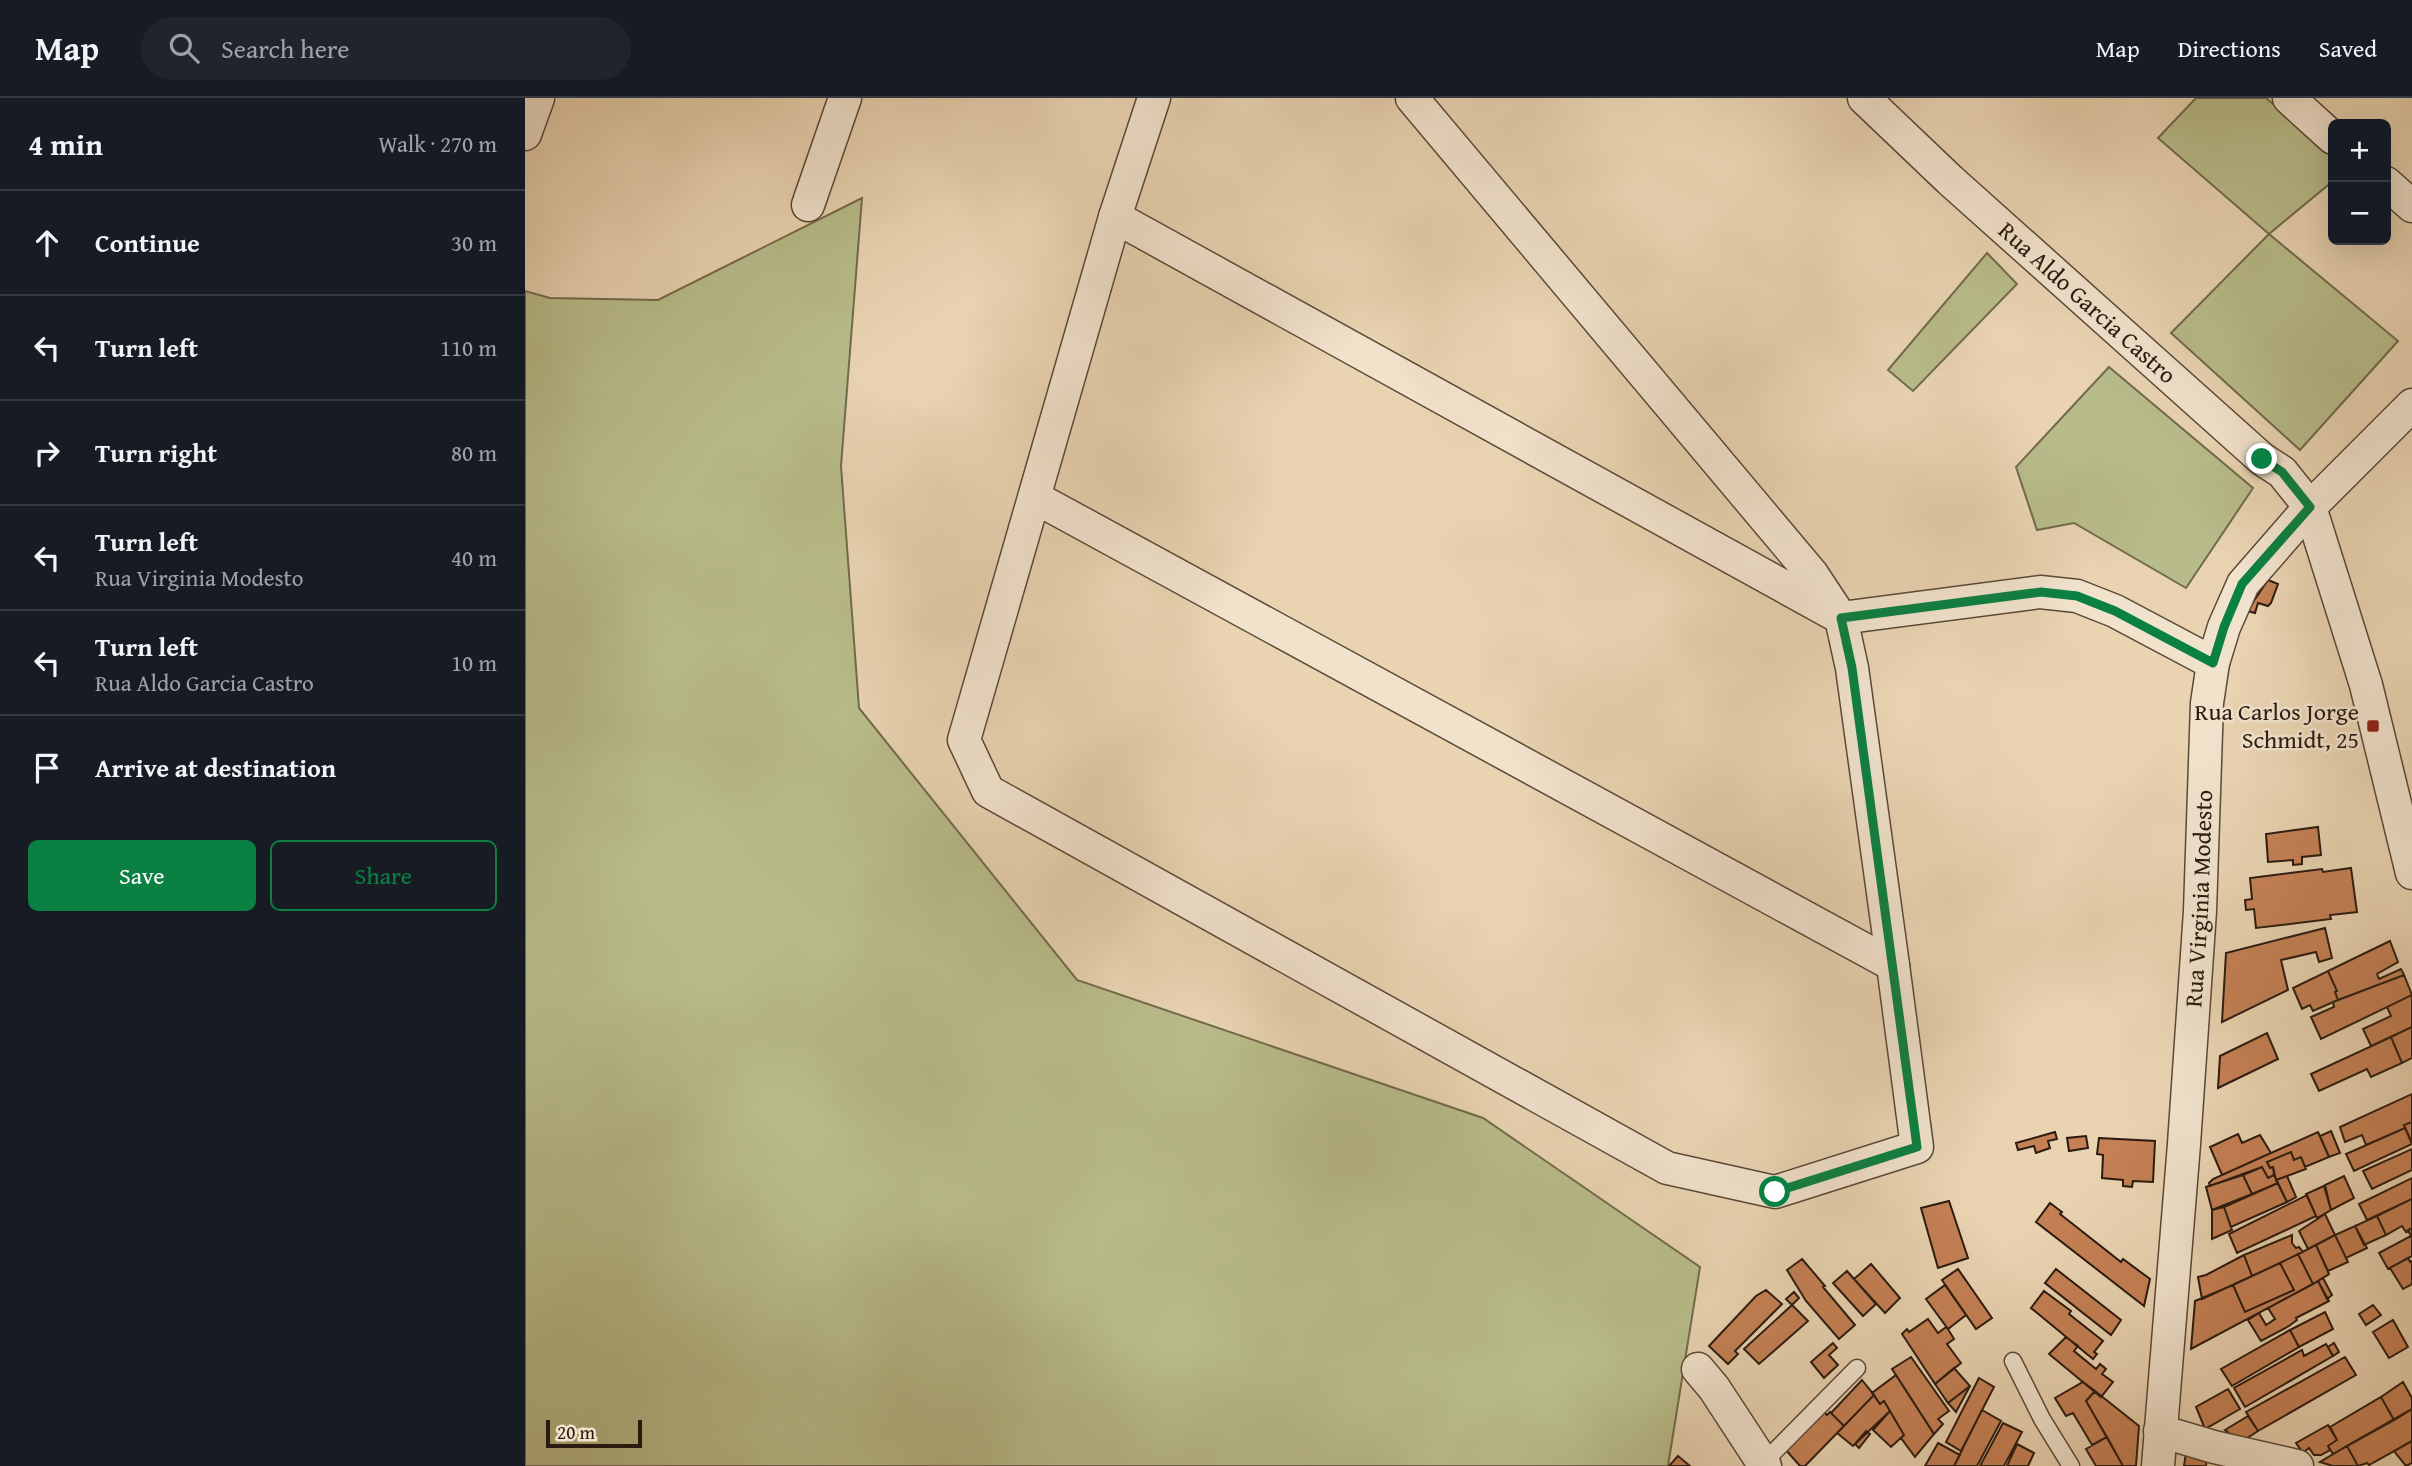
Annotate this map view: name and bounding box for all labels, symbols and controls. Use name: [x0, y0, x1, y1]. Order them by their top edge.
search box: [141, 17, 631, 80]
text: Map: [35, 24, 99, 72]
icon: search: [165, 29, 203, 67]
text: Search here: [221, 29, 349, 68]
text: Map: [2096, 31, 2140, 66]
text: Directions: [2178, 31, 2281, 66]
text: Saved: [2319, 31, 2377, 66]
map controls: [2328, 119, 2391, 245]
button: +: [2328, 119, 2391, 182]
text: 4 min: [28, 122, 103, 166]
text: Walk · 270 m: [378, 127, 497, 160]
button: −: [2328, 182, 2391, 245]
street label: Rua Aldo Garcia Castro: [1991, 213, 2184, 392]
text: Continue: [95, 223, 200, 262]
icon: ahead: [28, 224, 66, 262]
text: 30 m: [451, 226, 497, 259]
text: Turn left: [95, 328, 198, 367]
icon: left: [28, 329, 66, 367]
text: 110 m: [440, 331, 497, 364]
text: Turn right: [95, 433, 217, 472]
icon: right: [28, 434, 66, 472]
text: 80 m: [451, 436, 497, 469]
route end: [2246, 443, 2277, 474]
text: Turn left: [95, 522, 198, 561]
icon: left: [28, 539, 66, 577]
text: 40 m: [451, 541, 497, 574]
text: Rua Virginia Modesto: [95, 561, 303, 594]
text: Turn left: [95, 627, 198, 666]
icon: left: [28, 644, 66, 682]
text: 10 m: [451, 646, 497, 679]
text: Rua Aldo Garcia Castro: [95, 666, 314, 699]
place label: Rua Carlos Jorge Schmidt, 25: [2195, 694, 2359, 757]
marker: Rua Carlos Jorge Schmidt, 25: [2365, 718, 2381, 734]
text: Arrive at destination: [95, 748, 336, 787]
icon: arrive: [28, 749, 66, 787]
street label: Rua Virginia Modesto: [2175, 789, 2221, 1008]
button: Save: [28, 840, 256, 911]
button: Share: [270, 840, 497, 911]
route start: [1759, 1176, 1790, 1207]
scale bar: [546, 1417, 642, 1449]
text: 20 m: [557, 1418, 595, 1446]

